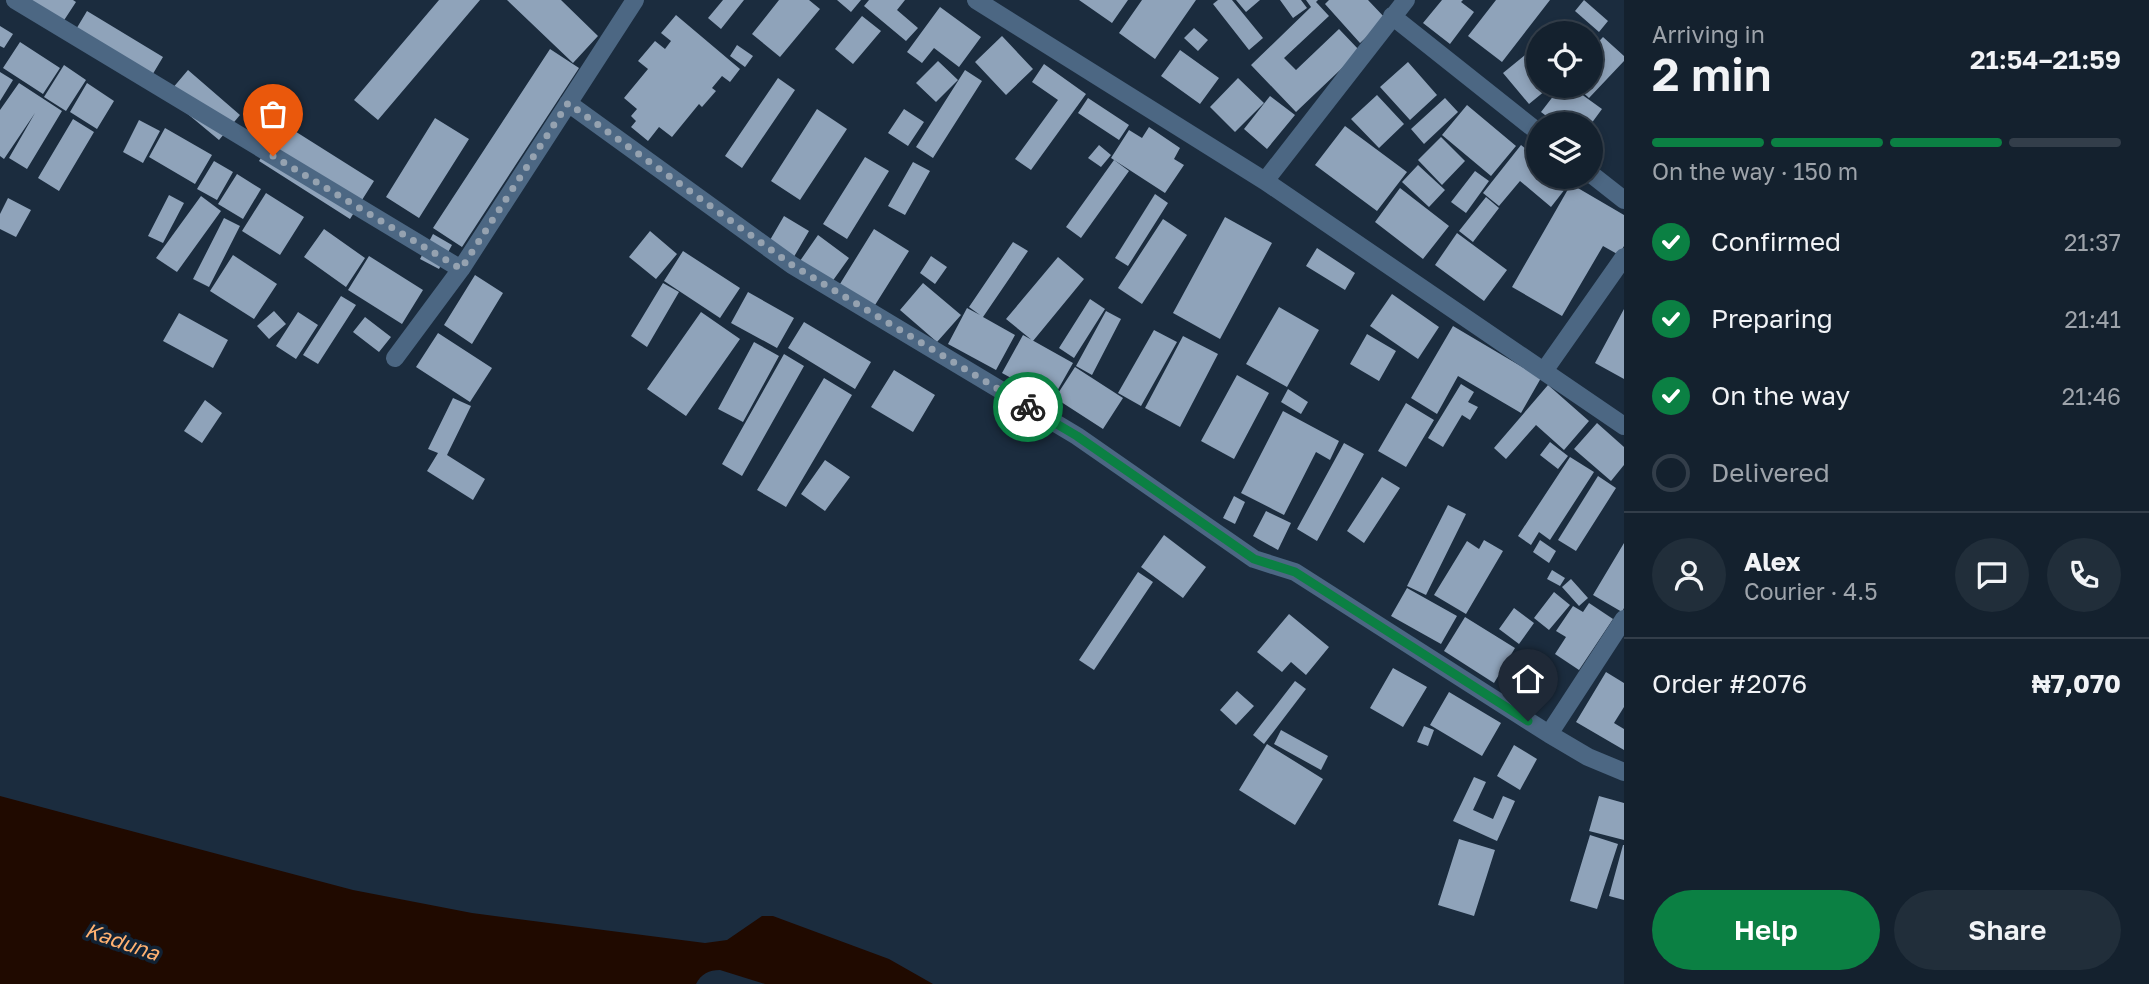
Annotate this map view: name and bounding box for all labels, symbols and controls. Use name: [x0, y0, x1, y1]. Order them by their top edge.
text: Arriving in: [1652, 20, 1765, 48]
map controls: [1526, 21, 1603, 189]
button: locate: [1526, 21, 1603, 98]
text: 21:54–21:59: [1970, 44, 2121, 75]
text: 2 min: [1652, 46, 1772, 101]
pin: [243, 84, 303, 156]
icon: bag: [254, 95, 292, 133]
button: layers: [1526, 112, 1603, 189]
text: On the way · 150 m: [1652, 157, 1858, 185]
icon: check: [1652, 223, 1690, 261]
text: Confirmed: [1711, 226, 1841, 257]
text: 21:37: [2064, 228, 2121, 256]
icon: check: [1652, 300, 1690, 338]
text: Preparing: [1711, 303, 1833, 334]
text: 21:41: [2064, 305, 2121, 333]
courier: [993, 372, 1063, 442]
icon: check: [1652, 377, 1690, 415]
text: On the way: [1711, 380, 1850, 411]
text: 21:46: [2062, 382, 2121, 410]
icon: bike: [1009, 388, 1047, 426]
text: Delivered: [1711, 457, 1830, 488]
button: person: [1652, 538, 1726, 612]
button: chat: [1955, 538, 2029, 612]
button: phone: [2047, 538, 2121, 612]
text: Alex: [1744, 546, 1801, 577]
text: Courier · 4.5: [1744, 577, 1877, 605]
pin: [1498, 649, 1558, 721]
icon: home: [1509, 660, 1547, 698]
text: Order #2076: [1652, 668, 1807, 699]
text: ₦7,070: [2032, 668, 2121, 699]
button: Help: [1652, 890, 1880, 970]
button: Share: [1894, 890, 2121, 970]
water label: Kaduna: [82, 916, 164, 966]

